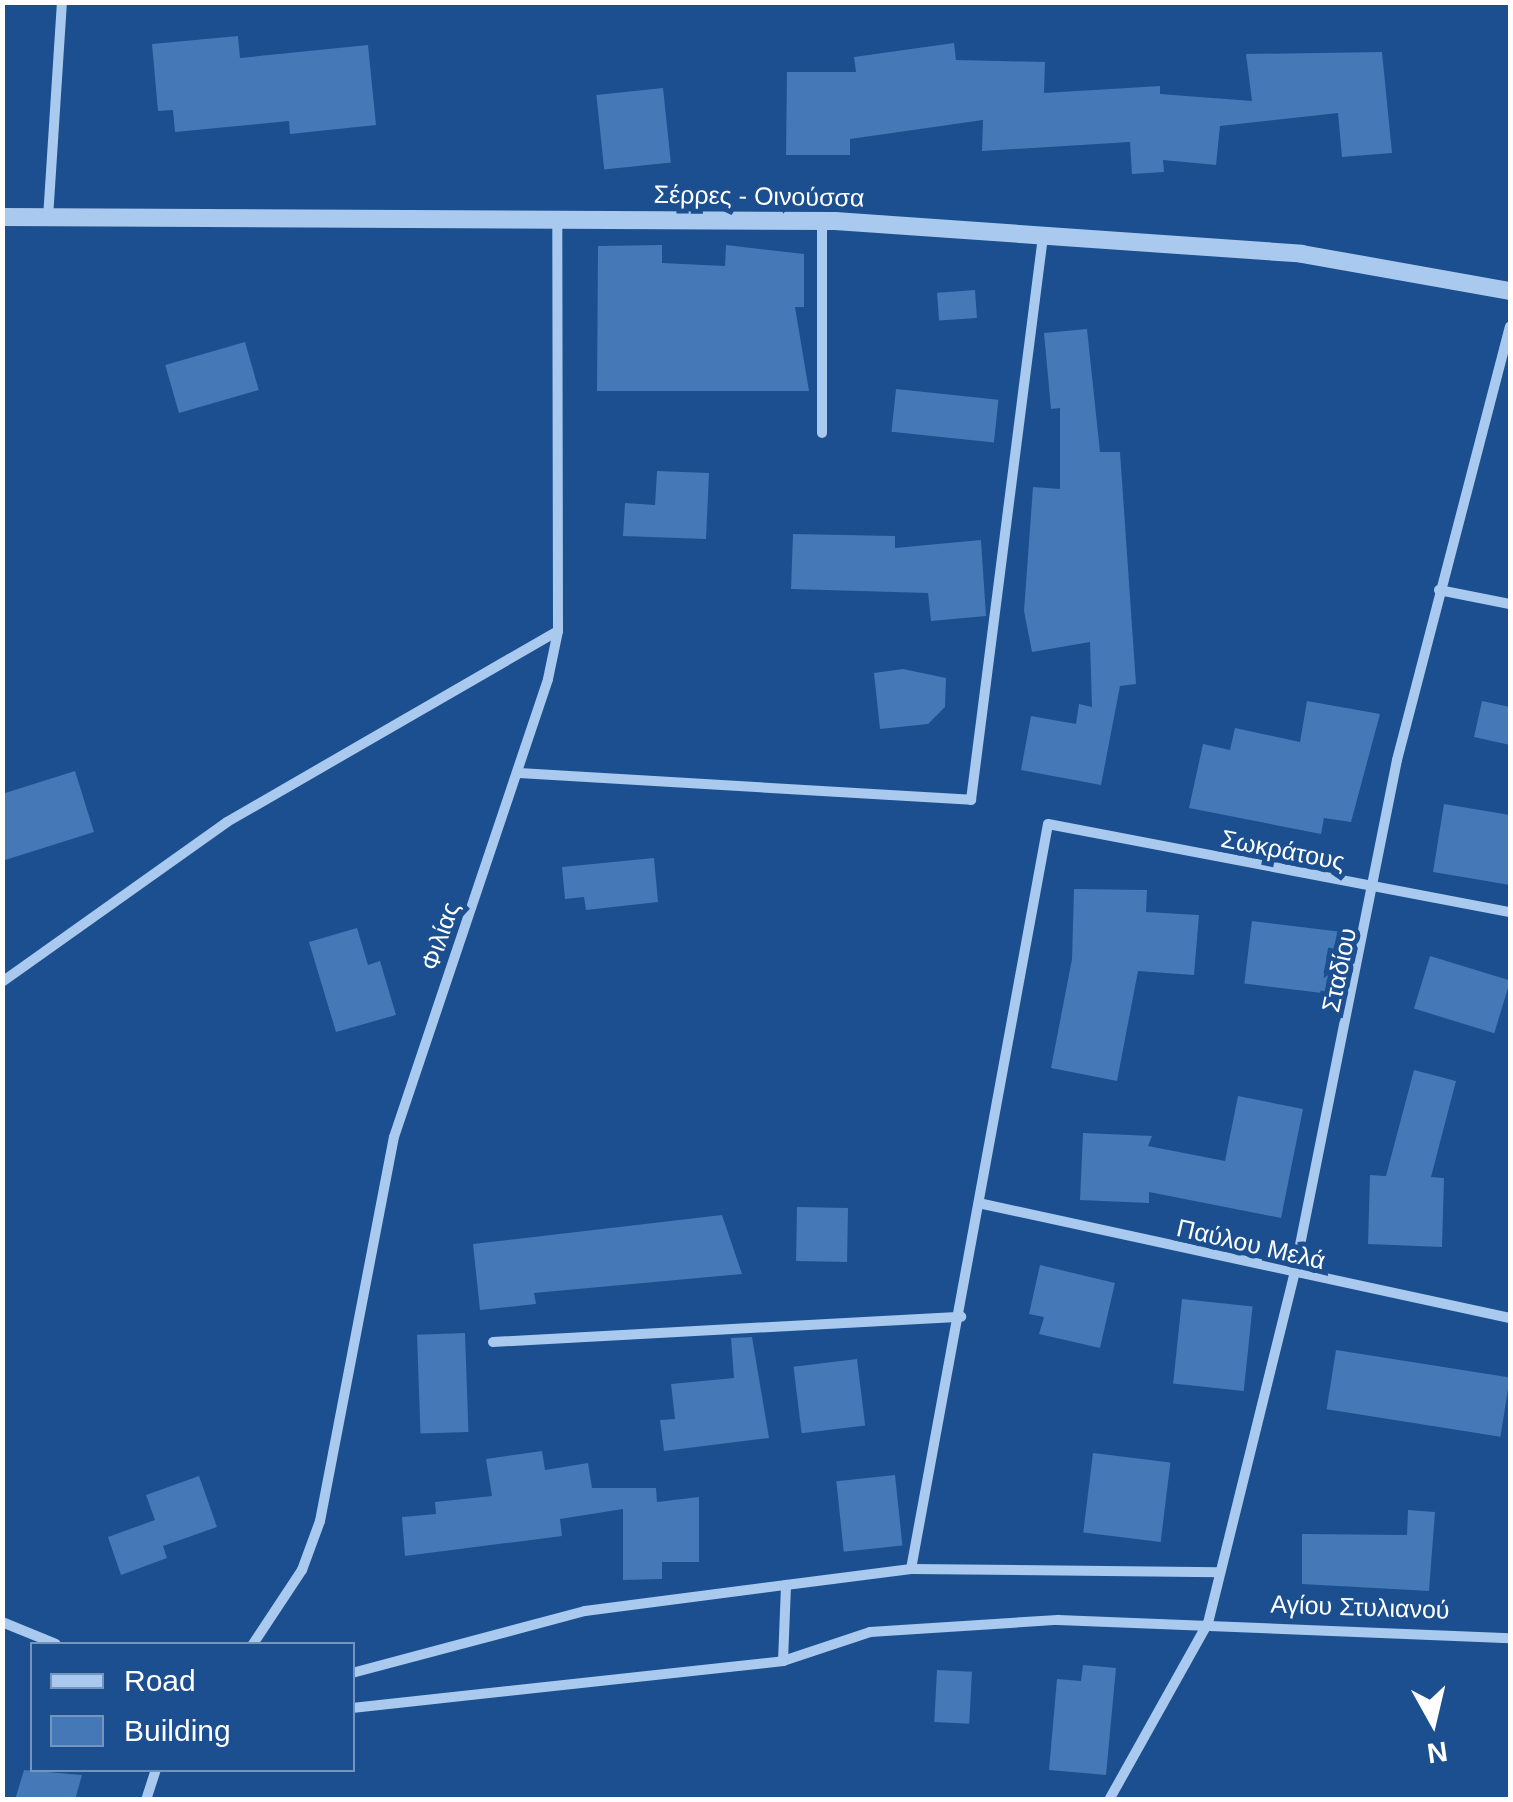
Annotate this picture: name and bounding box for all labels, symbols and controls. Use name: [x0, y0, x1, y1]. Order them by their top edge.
street label: Σέρρες - Οινούσσα: [653, 179, 865, 213]
street label: Σωκράτους: [1219, 823, 1347, 877]
street label: Φιλίας: [414, 898, 466, 974]
street label: Σταδίου: [1315, 925, 1363, 1015]
street label: Παύλου Μελά: [1174, 1212, 1328, 1276]
street label: Αγίου Στυλιανού: [1270, 1589, 1450, 1625]
legend: [30, 1642, 355, 1772]
text: Road: [124, 1664, 196, 1697]
north arrow: [1383, 1672, 1483, 1772]
text: Building: [124, 1714, 231, 1747]
text: N: [1425, 1735, 1449, 1769]

